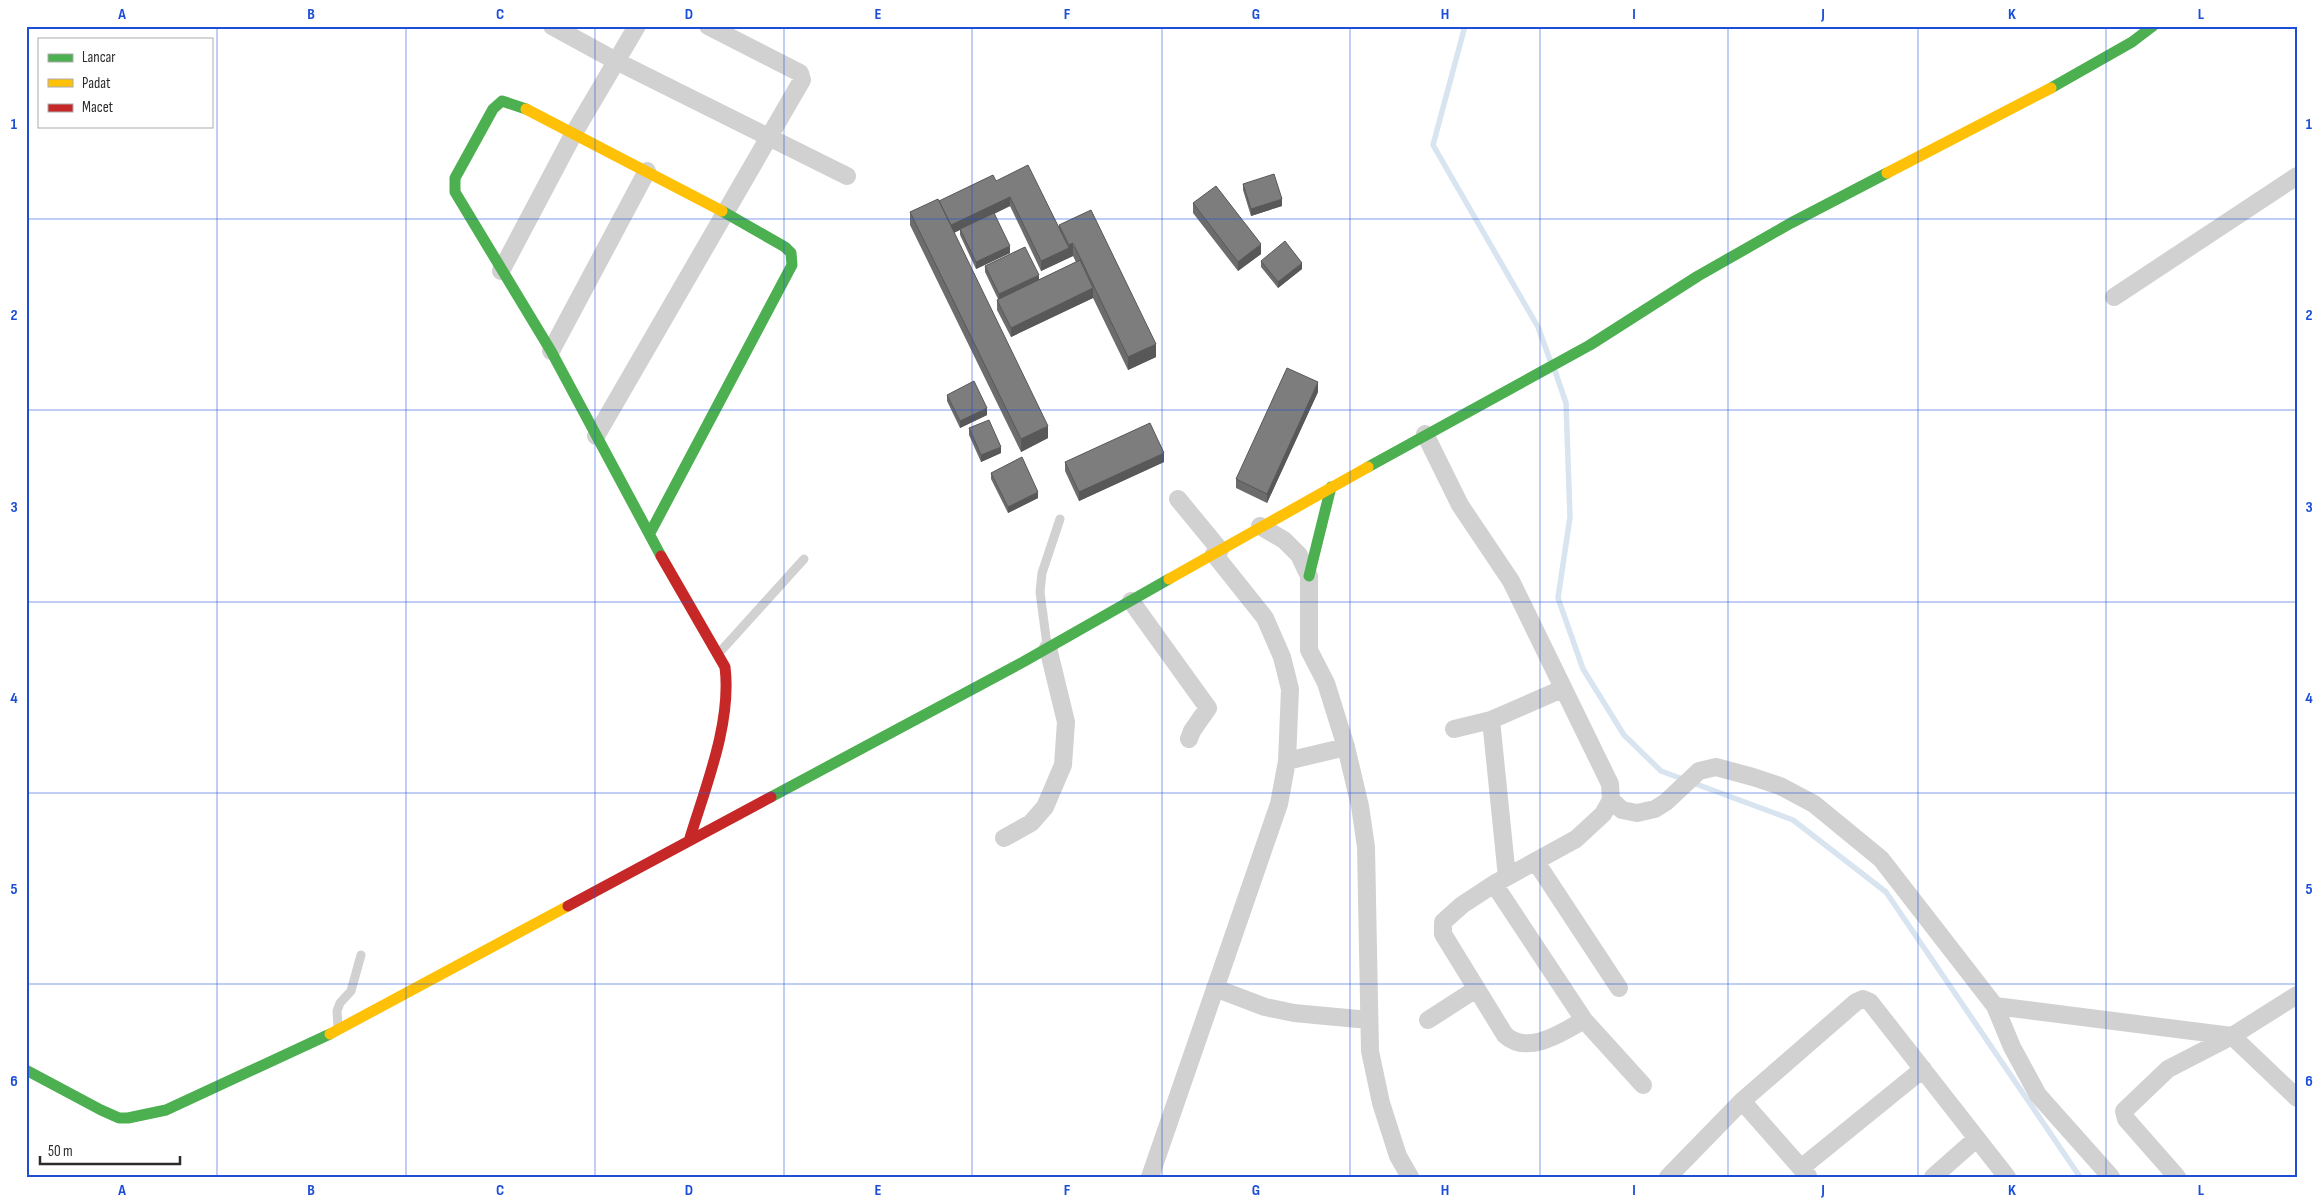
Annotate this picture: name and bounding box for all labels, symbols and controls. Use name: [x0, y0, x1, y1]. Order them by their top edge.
text: A: [117, 5, 126, 24]
text: B: [307, 5, 315, 24]
text: C: [496, 5, 504, 24]
text: D: [685, 5, 693, 24]
text: E: [875, 5, 882, 24]
text: F: [1064, 5, 1071, 24]
text: G: [1252, 5, 1260, 24]
text: H: [1441, 5, 1449, 24]
text: I: [1632, 5, 1636, 24]
text: J: [1820, 5, 1825, 24]
text: K: [2008, 5, 2016, 24]
text: L: [2198, 5, 2205, 24]
legend: [38, 38, 212, 128]
text: Lancar: [82, 48, 116, 67]
text: Padat: [82, 74, 111, 93]
text: Macet: [82, 98, 114, 117]
text: 1: [11, 115, 18, 134]
text: 1: [2306, 115, 2313, 134]
text: 2: [10, 306, 18, 325]
text: 2: [2305, 306, 2313, 325]
text: 3: [10, 498, 18, 517]
text: 3: [2305, 498, 2313, 517]
text: 4: [10, 689, 18, 708]
text: 4: [2305, 689, 2313, 708]
text: 5: [10, 880, 18, 899]
text: 5: [2305, 880, 2313, 899]
text: 6: [10, 1072, 18, 1091]
text: 6: [2305, 1072, 2313, 1091]
scale bar: [40, 1133, 180, 1165]
text: 50 m: [48, 1142, 73, 1161]
text: A: [117, 1181, 126, 1200]
text: B: [307, 1181, 315, 1200]
text: C: [496, 1181, 504, 1200]
text: D: [685, 1181, 693, 1200]
text: E: [875, 1181, 882, 1200]
text: F: [1064, 1181, 1071, 1200]
text: G: [1252, 1181, 1260, 1200]
text: H: [1441, 1181, 1449, 1200]
text: I: [1632, 1181, 1636, 1200]
text: J: [1820, 1181, 1825, 1200]
text: K: [2008, 1181, 2016, 1200]
text: L: [2198, 1181, 2205, 1200]

